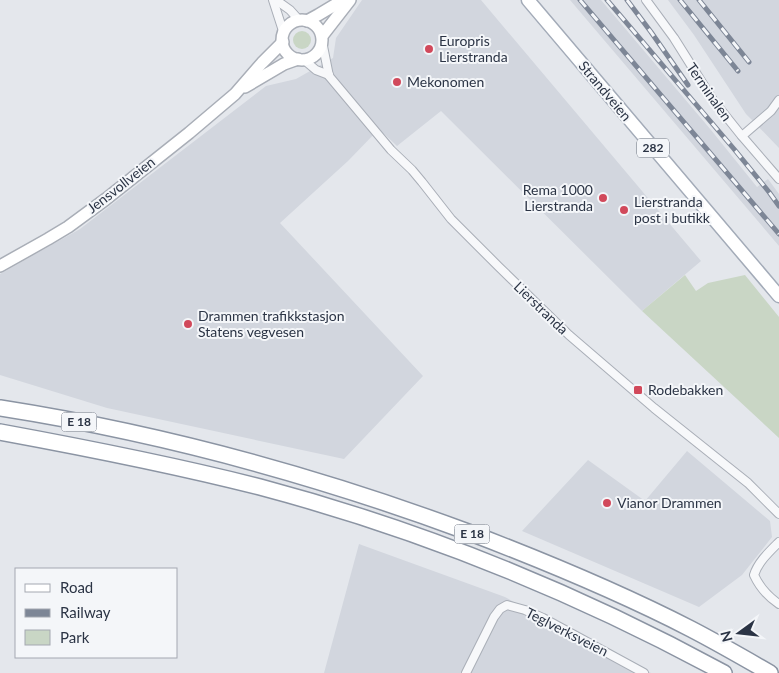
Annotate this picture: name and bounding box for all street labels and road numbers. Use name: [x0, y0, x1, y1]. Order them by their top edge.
street label: Strandveien: [575, 57, 635, 124]
street label: Terminalen: [683, 59, 736, 124]
road number: 282: [637, 138, 669, 158]
street label: Jensvollveien: [83, 153, 158, 216]
street label: Lierstranda: [511, 278, 572, 338]
road number: E 18: [62, 412, 96, 432]
road number: E 18: [454, 524, 490, 544]
street label: Teglverksveien: [523, 604, 611, 660]

